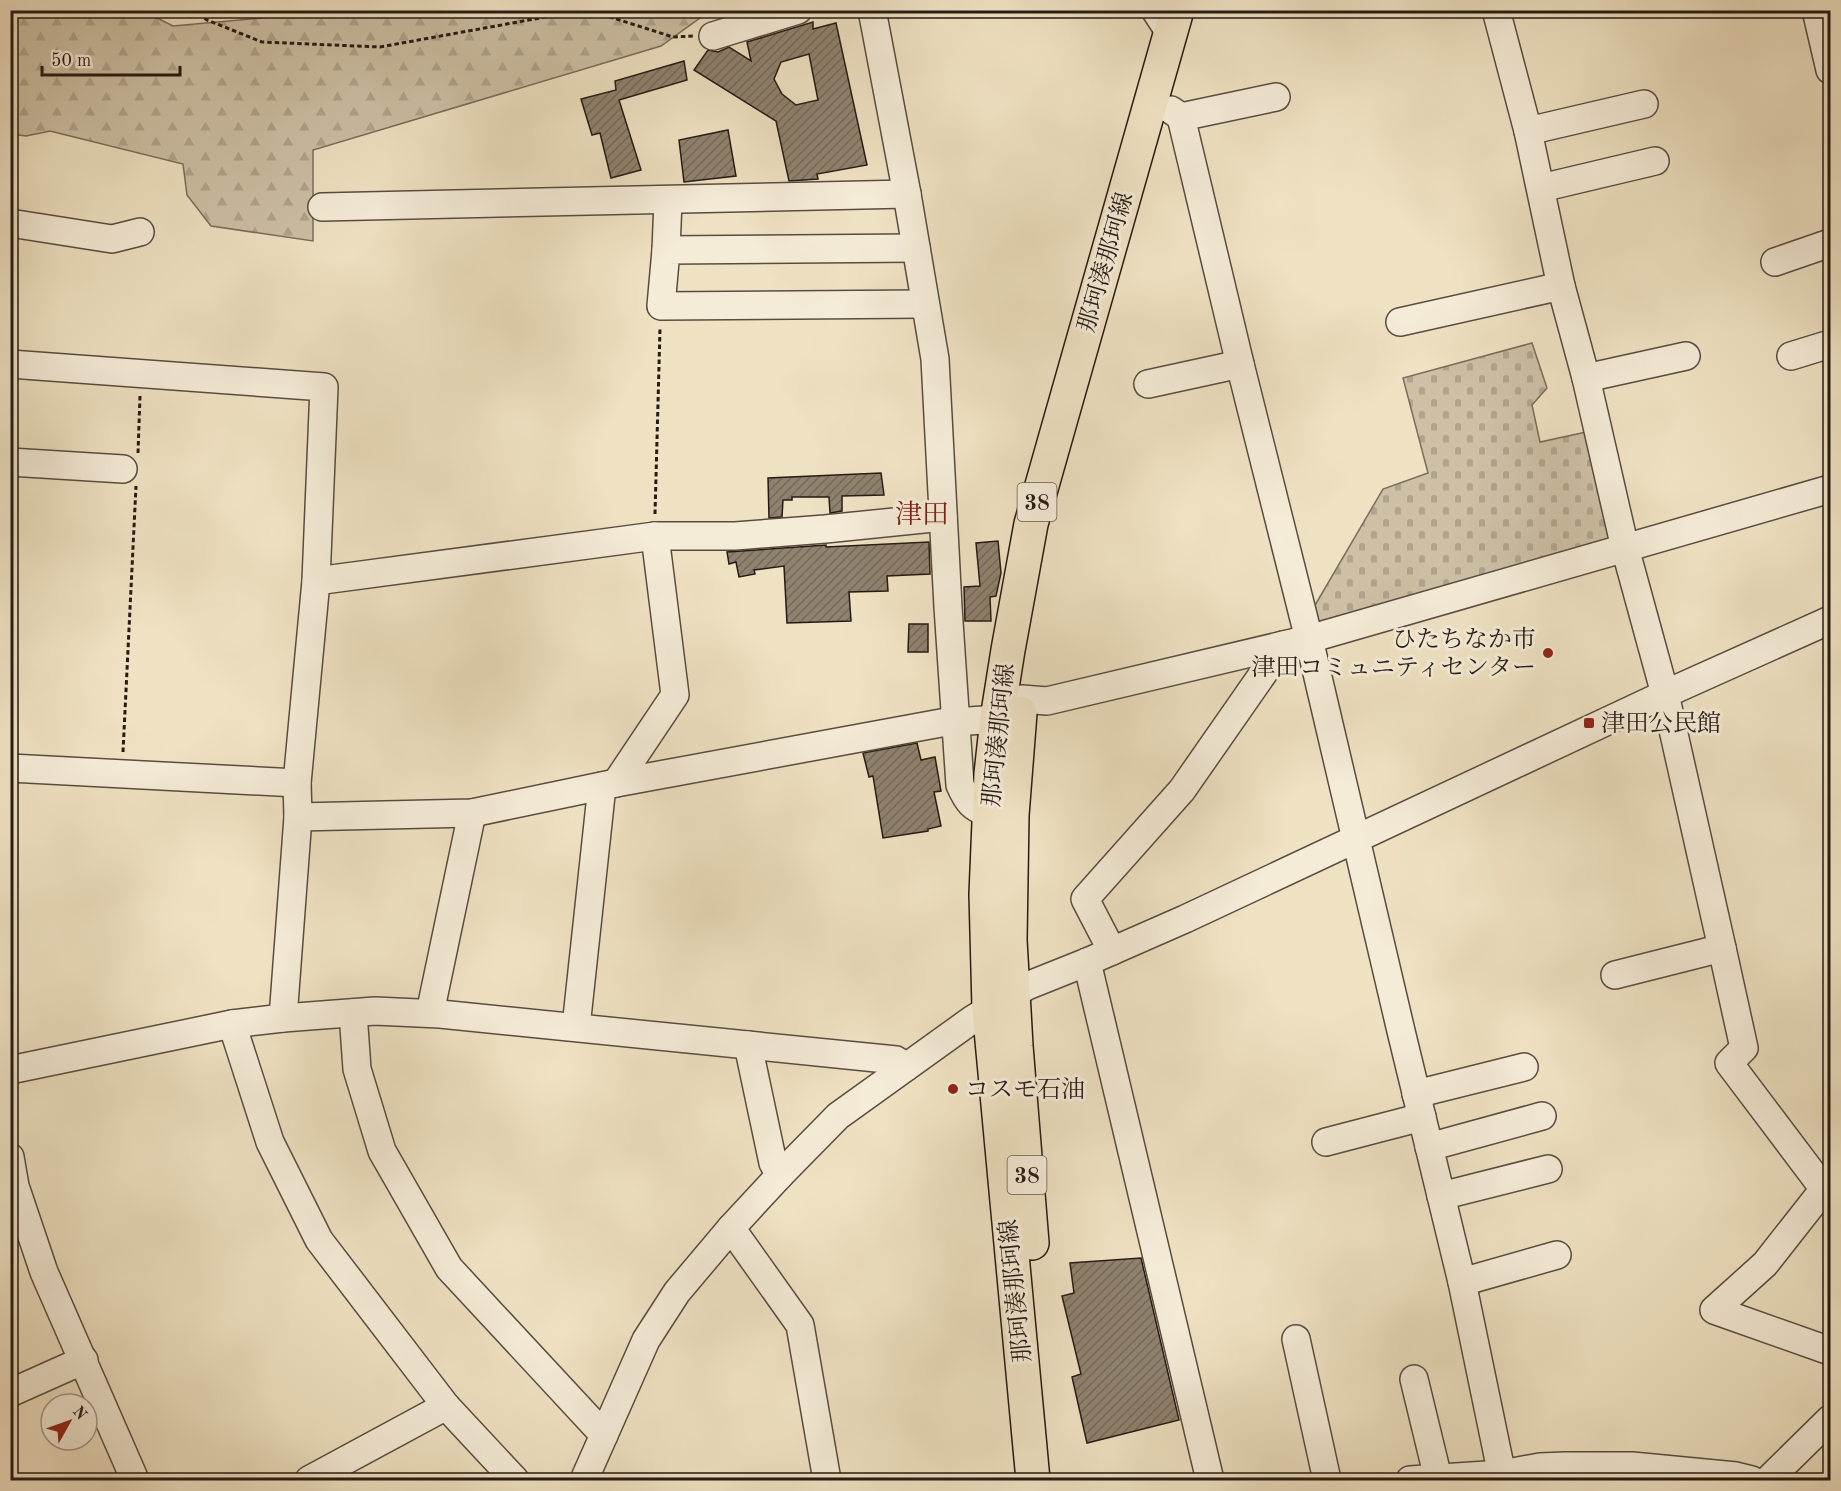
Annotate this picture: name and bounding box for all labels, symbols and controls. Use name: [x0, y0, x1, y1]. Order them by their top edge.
scale bar: [42, 39, 180, 77]
text: 50 m: [51, 52, 91, 70]
street label: 那珂湊那珂線: [1073, 189, 1138, 335]
road number: 38: [1018, 483, 1056, 521]
district label: 津田: [895, 500, 949, 529]
place label: ひたちなか市 津田コミュニティセンター: [1251, 626, 1536, 681]
marker: ひたちなか市 津田コミュニティセンター: [1541, 646, 1555, 660]
street label: 那珂湊那珂線: [978, 662, 1019, 808]
place label: 津田公民館: [1601, 710, 1721, 737]
marker: 津田公民館: [1582, 716, 1596, 730]
place label: コスモ石油: [965, 1077, 1085, 1103]
marker: コスモ石油: [946, 1082, 960, 1096]
road number: 38: [1008, 1156, 1046, 1194]
street label: 那珂湊那珂線: [995, 1218, 1036, 1364]
north arrow: [39, 1392, 99, 1452]
text: N: [69, 1404, 90, 1424]

